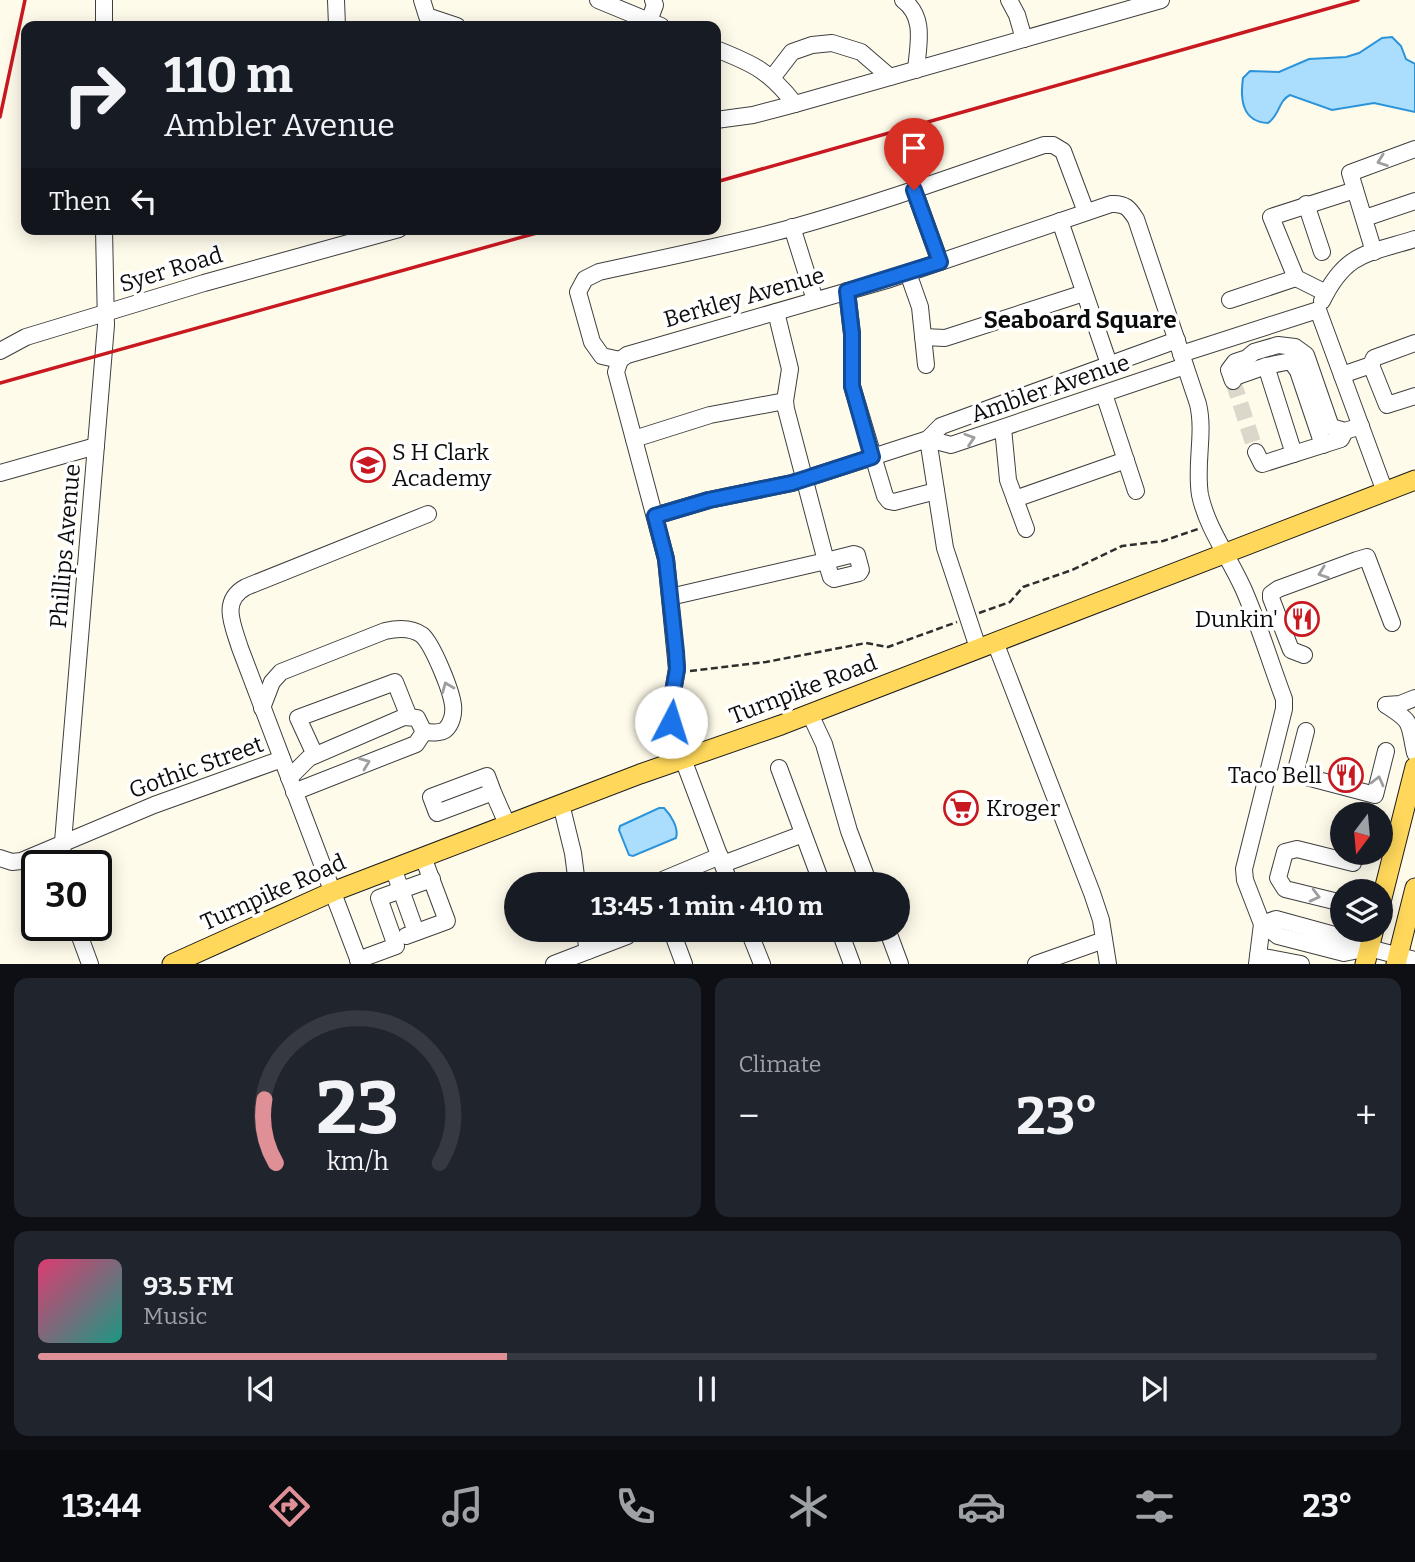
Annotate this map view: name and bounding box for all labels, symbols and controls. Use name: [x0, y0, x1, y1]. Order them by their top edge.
text: 110 m: [164, 46, 293, 105]
icon: right: [49, 49, 140, 140]
text: Ambler Avenue: [164, 106, 395, 144]
pin: [884, 118, 944, 190]
icon: arrive: [895, 129, 933, 167]
one-way arrow: [1377, 153, 1389, 167]
icon: left: [125, 182, 163, 220]
text: Then: [49, 186, 111, 217]
street label: Syer Road: [116, 240, 226, 298]
street label: Berkley Avenue: [660, 261, 828, 333]
district label: Seaboard Square: [983, 306, 1177, 334]
street label: Ambler Avenue: [967, 348, 1133, 428]
one-way arrow: [964, 433, 976, 447]
place label: S H Clark Academy: [392, 438, 492, 492]
school or university icon: S H Clark Academy: [349, 446, 387, 484]
street label: Phillips Avenue: [44, 463, 86, 629]
one-way arrow: [1317, 564, 1329, 578]
restaurant icon: Dunkin': [1283, 600, 1321, 638]
place label: Dunkin': [1195, 605, 1278, 633]
street label: Turnpike Road: [725, 648, 881, 730]
one-way arrow: [442, 682, 456, 694]
position arrow: [634, 685, 708, 759]
street label: Gothic Street: [125, 730, 267, 804]
restaurant icon: Taco Bell: [1327, 756, 1365, 794]
one-way arrow: [358, 758, 370, 772]
place label: Taco Bell: [1228, 761, 1322, 789]
one-way arrow: [1370, 775, 1385, 787]
supermarket icon: Kroger: [942, 789, 980, 827]
place label: Kroger: [986, 794, 1060, 822]
north arrow: [1330, 802, 1393, 864]
map controls: [1330, 802, 1393, 942]
street label: Turnpike Road: [196, 847, 350, 936]
speed limit sign: 30: [21, 850, 112, 941]
button: layers: [1330, 879, 1393, 942]
one-way arrow: [1309, 888, 1321, 902]
text: 13:45 · 1 min · 410 m: [591, 891, 823, 922]
text: Climate: [739, 1050, 821, 1078]
text: 23: [316, 1066, 399, 1153]
text: 23°: [1016, 1085, 1098, 1148]
text: −: [739, 1093, 759, 1139]
text: +: [1355, 1093, 1377, 1139]
text: km/h: [326, 1147, 389, 1177]
text: 93.5 FM: [143, 1271, 234, 1302]
text: Music: [143, 1302, 207, 1330]
icon: previous: [242, 1370, 280, 1408]
icon: pause: [688, 1370, 726, 1408]
icon: next: [1135, 1370, 1173, 1408]
icon: directions: [265, 1482, 314, 1531]
icon: music: [438, 1482, 487, 1531]
icon: phone: [611, 1482, 660, 1531]
icon: climate: [784, 1482, 833, 1531]
icon: car: [957, 1482, 1006, 1531]
icon: filters: [1130, 1482, 1179, 1531]
text: 13:44: [62, 1487, 141, 1525]
text: 23°: [1302, 1487, 1353, 1525]

